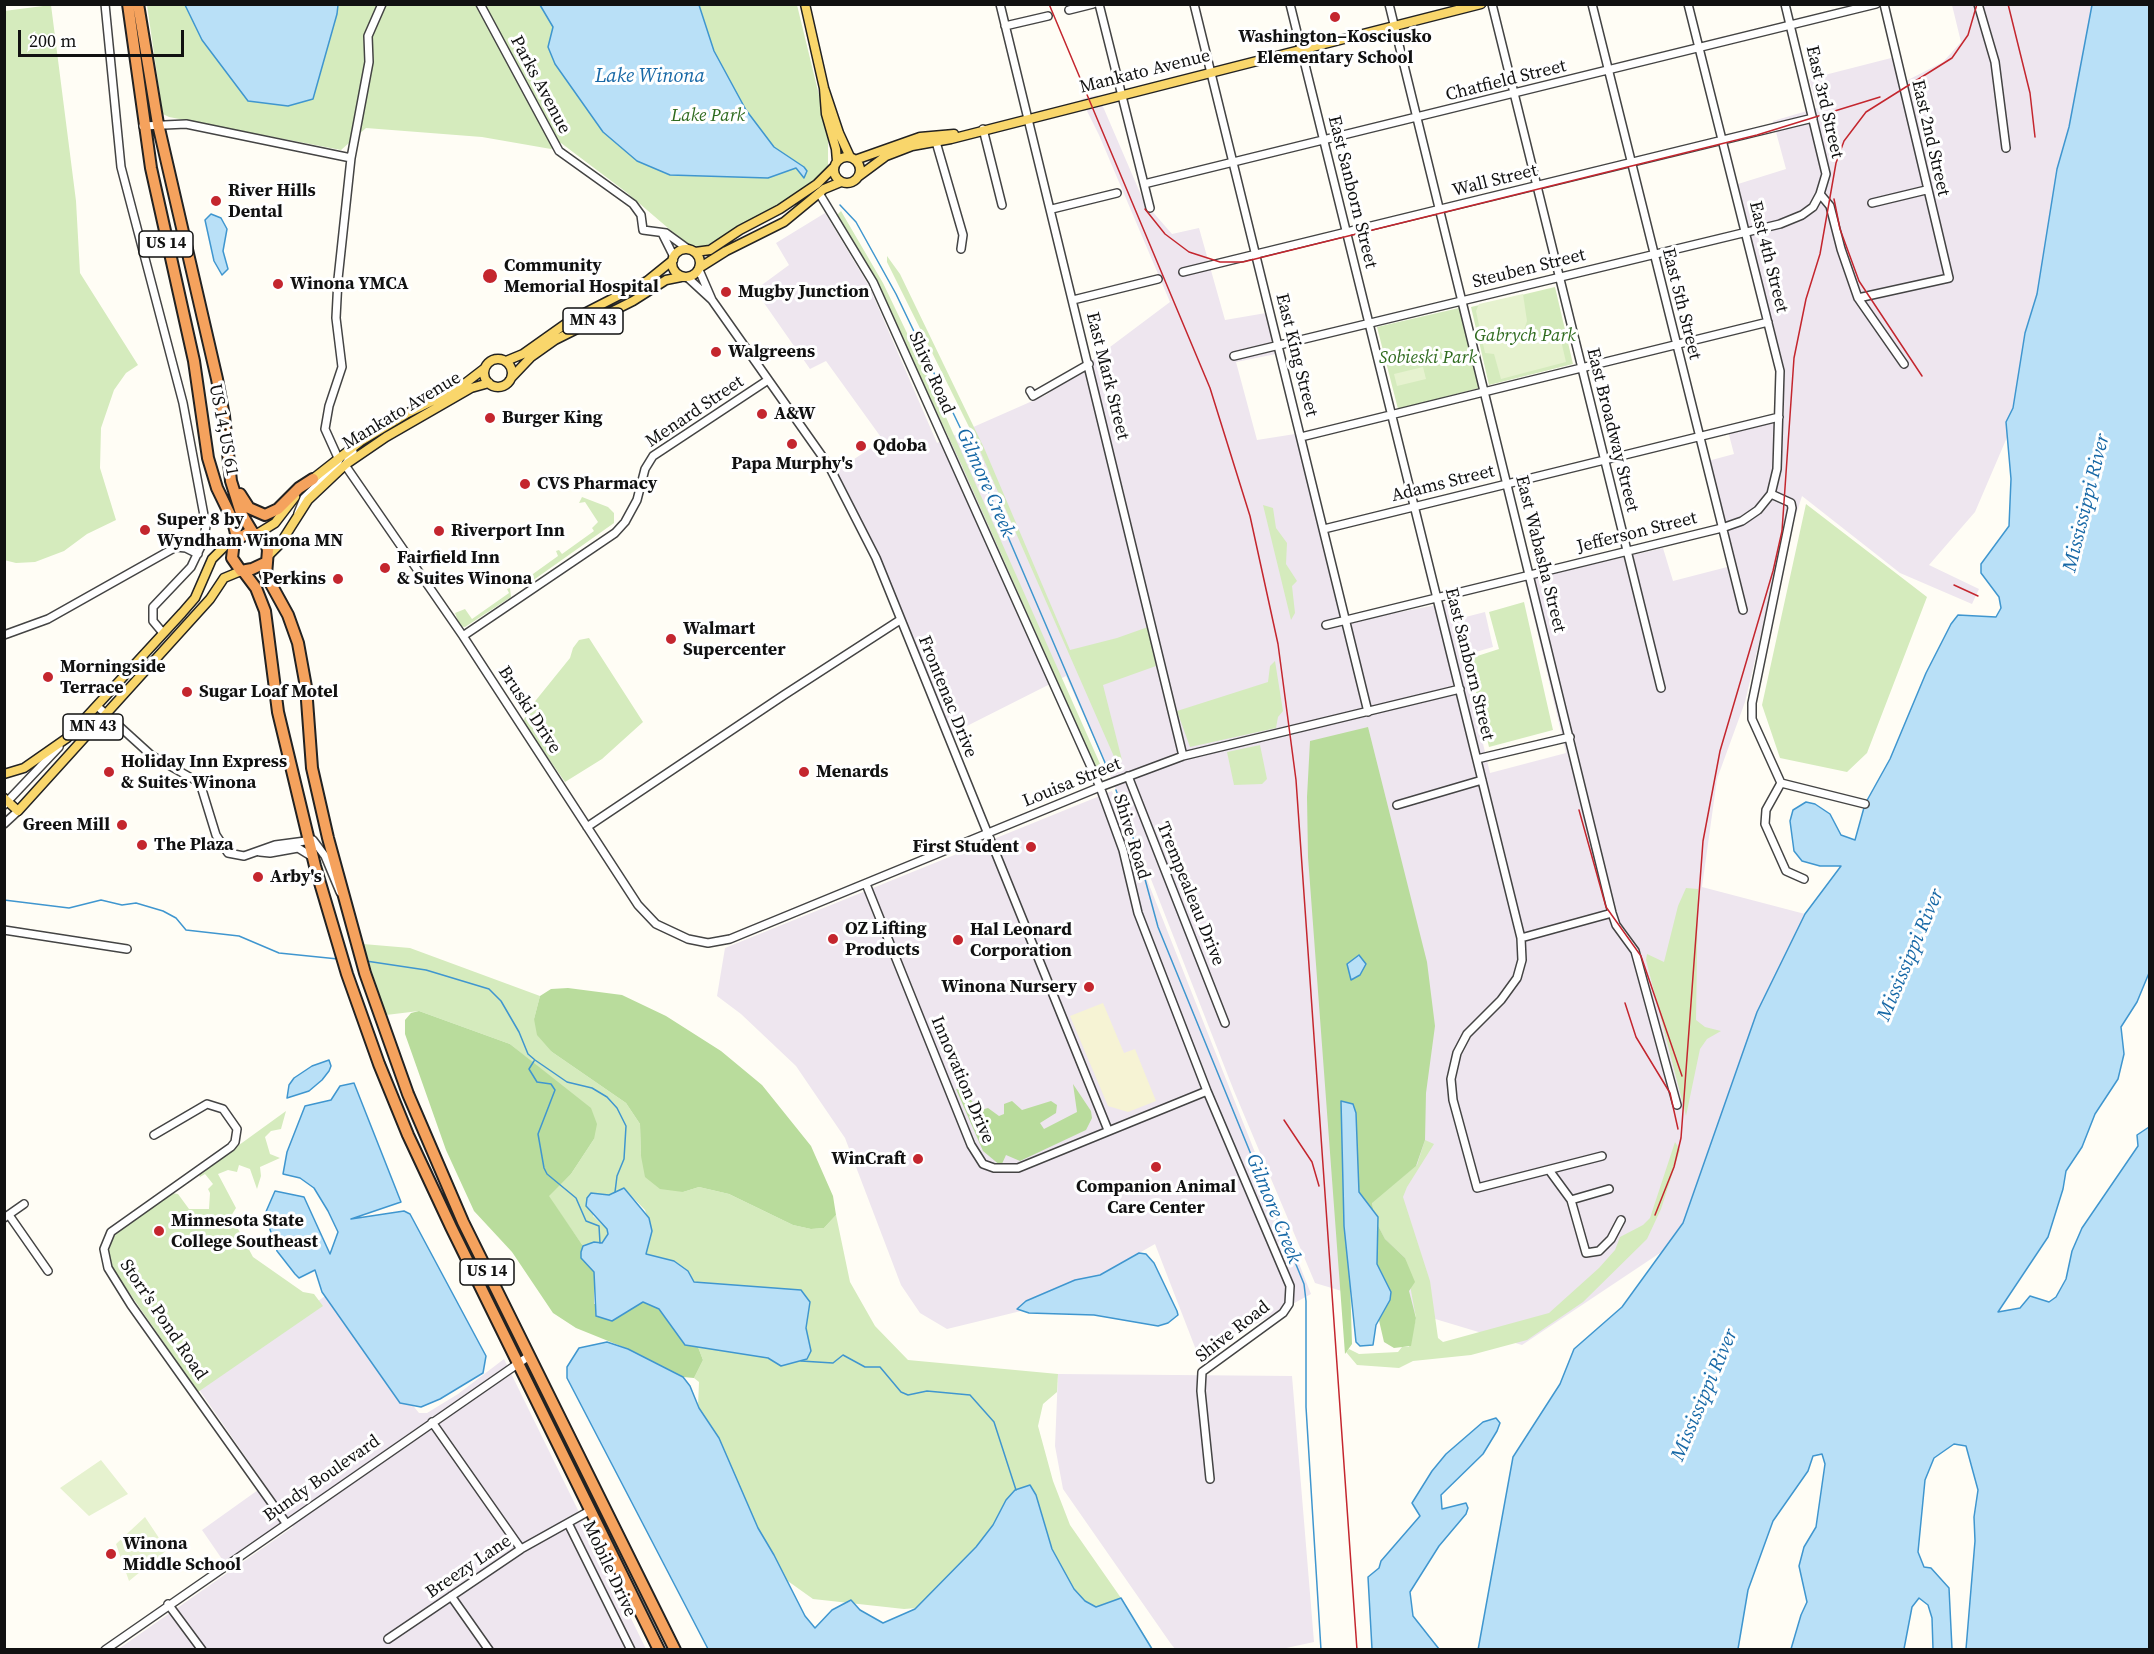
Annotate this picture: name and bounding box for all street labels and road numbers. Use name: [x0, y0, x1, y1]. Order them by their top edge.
street label: Parks Avenue: [505, 32, 575, 138]
street label: East 3rd Street: [1801, 43, 1847, 161]
street label: Mankato Avenue: [1077, 45, 1213, 99]
street label: Chatfield Street: [1444, 56, 1568, 106]
street label: East 2nd Street: [1906, 78, 1954, 198]
street label: East Sanborn Street: [1323, 113, 1381, 271]
street label: Wall Street: [1450, 160, 1540, 202]
street label: East 4th Street: [1744, 199, 1792, 315]
road number: US 14: [139, 231, 193, 257]
street label: Steuben Street: [1470, 245, 1588, 293]
street label: East 5th Street: [1657, 246, 1705, 362]
street label: East King Street: [1270, 291, 1322, 419]
road number: MN 43: [563, 308, 623, 334]
street label: East Mark Street: [1081, 310, 1133, 442]
street label: Shive Road: [903, 328, 959, 418]
street label: East Broadway Street: [1581, 346, 1643, 514]
street label: Mankato Avenue: [339, 367, 465, 455]
street label: Menard Street: [642, 371, 748, 453]
street label: US 14;US 61: [203, 382, 243, 478]
street label: Adams Street: [1389, 461, 1497, 507]
street label: East Wabasha Street: [1510, 473, 1570, 635]
street label: Jefferson Street: [1575, 508, 1699, 558]
street label: East Sanborn Street: [1440, 585, 1498, 743]
street label: Frontenac Drive: [913, 633, 981, 761]
street label: Bruski Drive: [493, 662, 565, 758]
road number: MN 43: [63, 714, 123, 740]
street label: Louisa Street: [1020, 754, 1124, 812]
street label: Shive Road: [1108, 792, 1154, 882]
street label: Trempealeau Drive: [1151, 819, 1229, 969]
street label: Innovation Drive: [926, 1013, 998, 1147]
street label: Storr's Pond Road: [115, 1256, 211, 1384]
road number: US 14: [460, 1259, 514, 1285]
street label: Shive Road: [1192, 1296, 1274, 1368]
street label: Bundy Boulevard: [260, 1431, 384, 1527]
street label: Mobile Drive: [577, 1518, 641, 1620]
street label: Breezy Lane: [422, 1530, 516, 1604]

